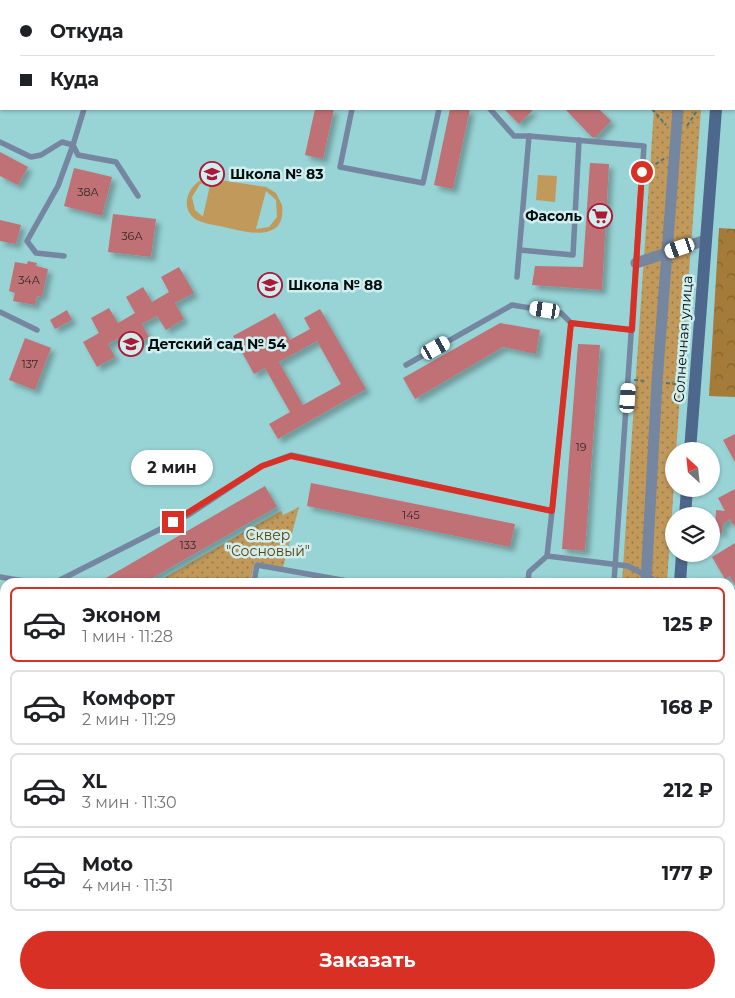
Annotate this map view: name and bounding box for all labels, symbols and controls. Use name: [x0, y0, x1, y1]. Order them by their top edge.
text: Откуда: [50, 20, 124, 43]
text: Куда: [50, 68, 99, 91]
school or university icon: Школа № 83: [199, 161, 225, 187]
route start: [631, 161, 653, 183]
place label: Школа № 83: [230, 165, 323, 183]
house number: 38А: [77, 185, 99, 199]
supermarket icon: Фасоль: [587, 203, 613, 229]
place label: Фасоль: [525, 207, 583, 225]
house number: 36А: [121, 229, 143, 243]
car: [663, 236, 696, 260]
school or university icon: Школа № 88: [257, 272, 283, 298]
house number: 34А: [18, 273, 41, 287]
street label: Солнечная улица: [670, 275, 696, 403]
place label: Школа № 88: [288, 276, 382, 294]
car: [529, 300, 560, 320]
school or university icon: Детский сад № 54: [118, 331, 144, 357]
car: [419, 334, 452, 362]
place label: Детский сад № 54: [148, 335, 286, 353]
house number: 137: [22, 357, 38, 371]
car: [619, 383, 636, 413]
house number: 19: [576, 440, 587, 454]
north arrow: [665, 442, 720, 498]
map controls: [665, 442, 720, 562]
callout: 2 мин: [132, 450, 214, 484]
text: 2 мин: [147, 458, 197, 477]
button: layers: [665, 507, 720, 562]
house number: 145: [402, 508, 420, 522]
route end: [162, 511, 184, 533]
park label: Сквер "Сосновый": [226, 526, 310, 560]
house number: 133: [180, 538, 196, 552]
icon: car: [22, 602, 67, 647]
text: Эконом: [82, 604, 161, 627]
text: 125 ₽: [663, 613, 713, 636]
text: 1 мин · 11:28: [82, 627, 173, 646]
icon: car: [22, 685, 67, 730]
text: Комфорт: [82, 687, 175, 710]
text: 168 ₽: [661, 696, 713, 719]
text: 2 мин · 11:29: [82, 710, 176, 729]
icon: car: [22, 768, 67, 813]
text: XL: [82, 770, 107, 793]
text: 212 ₽: [663, 779, 713, 802]
text: 3 мин · 11:30: [82, 793, 177, 812]
icon: car: [22, 851, 67, 896]
text: Moto: [82, 853, 133, 876]
text: 177 ₽: [662, 862, 713, 885]
text: 4 мин · 11:31: [82, 876, 173, 895]
button: Заказать: [20, 931, 715, 989]

